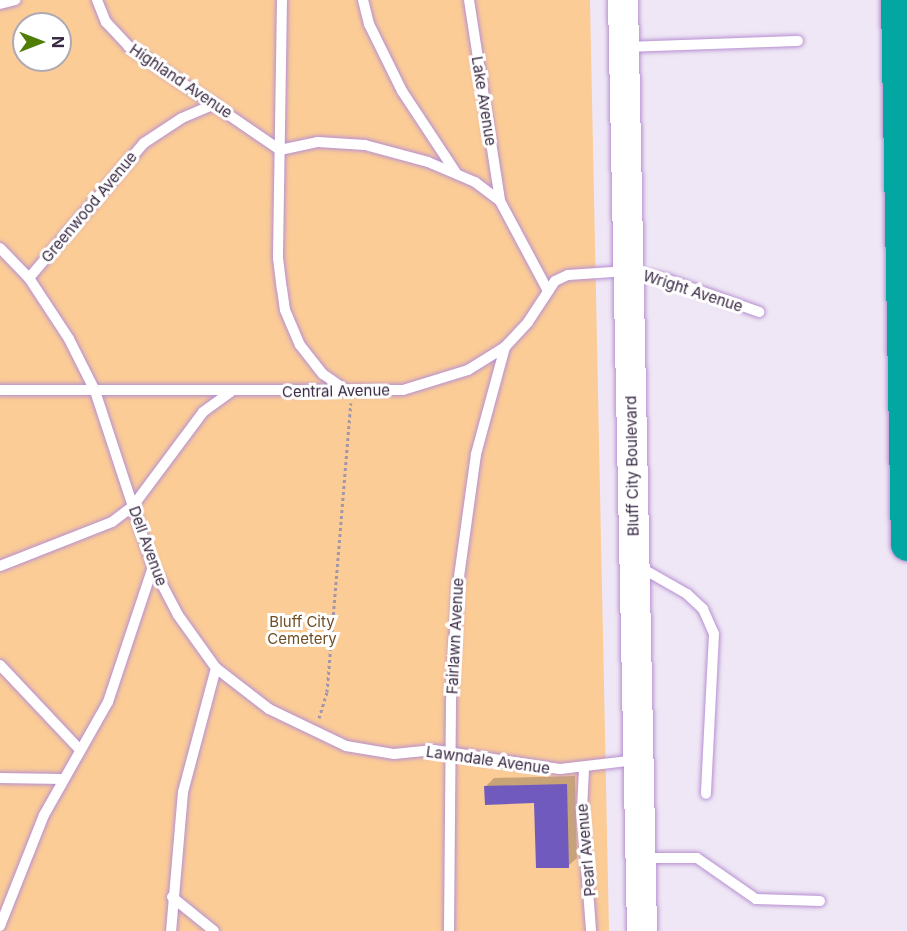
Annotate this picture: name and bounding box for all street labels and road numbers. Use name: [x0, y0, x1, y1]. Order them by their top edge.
street label: Highland Avenue: [126, 40, 236, 122]
street label: Lake Avenue: [468, 55, 500, 147]
street label: Greenwood Avenue: [37, 148, 141, 266]
street label: Wright Avenue: [641, 266, 745, 316]
street label: Central Avenue: [282, 381, 390, 401]
street label: Bluff City Boulevard: [622, 396, 642, 536]
street label: Dell Avenue: [125, 504, 171, 588]
street label: Fairlawn Avenue: [443, 577, 467, 695]
street label: Lawndale Avenue: [425, 742, 551, 778]
street label: Pearl Avenue: [573, 803, 599, 897]

